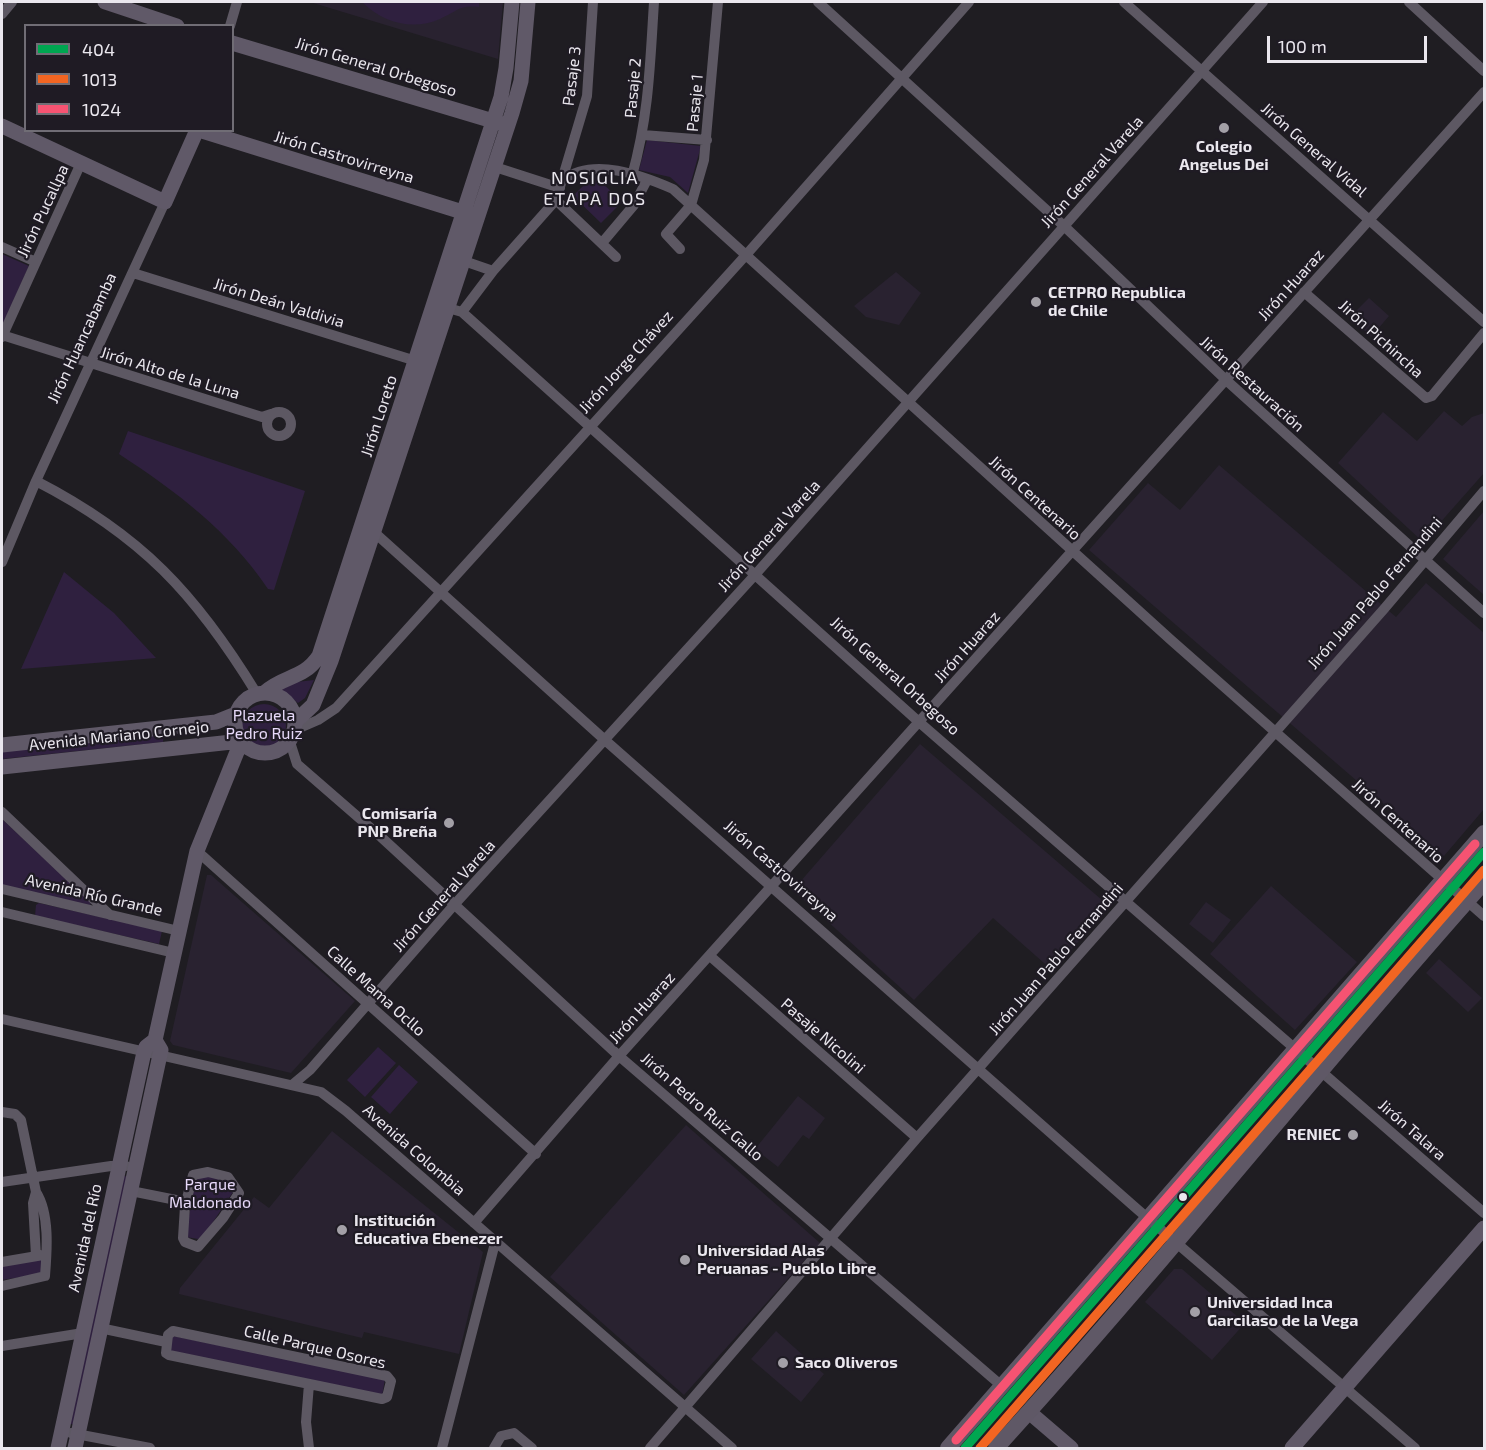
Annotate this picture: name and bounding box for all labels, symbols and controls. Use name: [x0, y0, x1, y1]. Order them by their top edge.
legend: [24, 24, 234, 132]
scale bar: [1270, 24, 1430, 62]
street label: Jirón General Orbegoso: [293, 33, 459, 101]
text: 100 m: [1278, 35, 1327, 57]
text: 404: [82, 38, 115, 60]
street label: Pasaje 3: [559, 45, 585, 107]
street label: Pasaje 2: [621, 57, 645, 119]
text: 1013: [82, 68, 117, 90]
street label: Pasaje 1: [683, 73, 707, 133]
text: 1024: [82, 98, 121, 120]
street label: Jirón General Vidal: [1257, 99, 1371, 201]
street label: Jirón General Varela: [1037, 112, 1147, 232]
marker: Colegio Angelus Dei: [1217, 121, 1231, 135]
street label: Jirón Castrovirreyna: [272, 127, 416, 187]
place label: Colegio Angelus Dei: [1179, 137, 1269, 175]
street label: Jirón Pucallpa: [13, 161, 73, 261]
district label: NOSIGLIA ETAPA DOS: [543, 167, 647, 210]
street label: Jirón Huaraz: [1254, 245, 1328, 325]
street label: Jirón Huancabamba: [43, 270, 121, 406]
street label: Jirón Deán Valdivia: [211, 274, 347, 332]
place label: CETPRO Republica de Chile: [1048, 283, 1186, 321]
marker: CETPRO Republica de Chile: [1029, 295, 1043, 309]
street label: Jirón Pichincha: [1335, 296, 1427, 382]
street label: Jirón Jorge Chávez: [575, 307, 677, 417]
street label: Jirón Restauración: [1196, 332, 1308, 436]
street label: Jirón Alto de la Luna: [98, 343, 242, 403]
street label: Jirón Loreto: [357, 373, 401, 459]
street label: Jirón Centenario: [985, 452, 1085, 544]
street label: Jirón General Varela: [714, 476, 824, 596]
street label: Jirón Juan Pablo Fernandini: [1304, 513, 1446, 673]
street label: Jirón Huaraz: [930, 607, 1004, 687]
street label: Jirón General Orbegoso: [826, 613, 964, 739]
park label: Plazuela Pedro Ruiz: [225, 706, 303, 744]
street label: Avenida Mariano Cornejo: [28, 717, 210, 755]
street label: Jirón Centenario: [1348, 775, 1448, 867]
place label: Comisaría PNP Breña: [358, 804, 437, 842]
marker: Comisaría PNP Breña: [442, 816, 456, 830]
street label: Jirón Castrovirreyna: [720, 816, 842, 926]
street label: Jirón General Varela: [389, 836, 499, 956]
street label: Avenida Río Grande: [24, 870, 164, 920]
street label: Jirón Juan Pablo Fernandini: [985, 879, 1127, 1039]
street label: Calle Mama Ocllo: [323, 942, 429, 1040]
street label: Jirón Huaraz: [605, 968, 679, 1048]
street label: Pasaje Nicolini: [777, 994, 869, 1078]
street label: Jirón Pedro Ruiz Gallo: [637, 1049, 767, 1165]
street label: Jirón Talara: [1374, 1096, 1450, 1164]
street label: Avenida Colombia: [359, 1100, 469, 1200]
place label: RENIEC: [1287, 1125, 1341, 1145]
marker: RENIEC: [1346, 1128, 1360, 1142]
park label: Parque Maldonado: [169, 1175, 251, 1213]
street label: Avenida del Río: [64, 1182, 106, 1294]
unlabelled marker: [1177, 1191, 1189, 1203]
place label: Institución Educativa Ebenezer: [354, 1211, 503, 1249]
marker: Institución Educativa Ebenezer: [335, 1223, 349, 1237]
place label: Universidad Alas Peruanas - Pueblo Libre: [697, 1241, 876, 1279]
marker: Universidad Alas Peruanas - Pueblo Libre: [678, 1253, 692, 1267]
place label: Universidad Inca Garcilaso de la Vega: [1207, 1293, 1358, 1331]
marker: Universidad Inca Garcilaso de la Vega: [1188, 1305, 1202, 1319]
street label: Calle Parque Osores: [242, 1321, 388, 1373]
place label: Saco Oliveros: [795, 1353, 898, 1373]
marker: Saco Oliveros: [776, 1356, 790, 1370]

